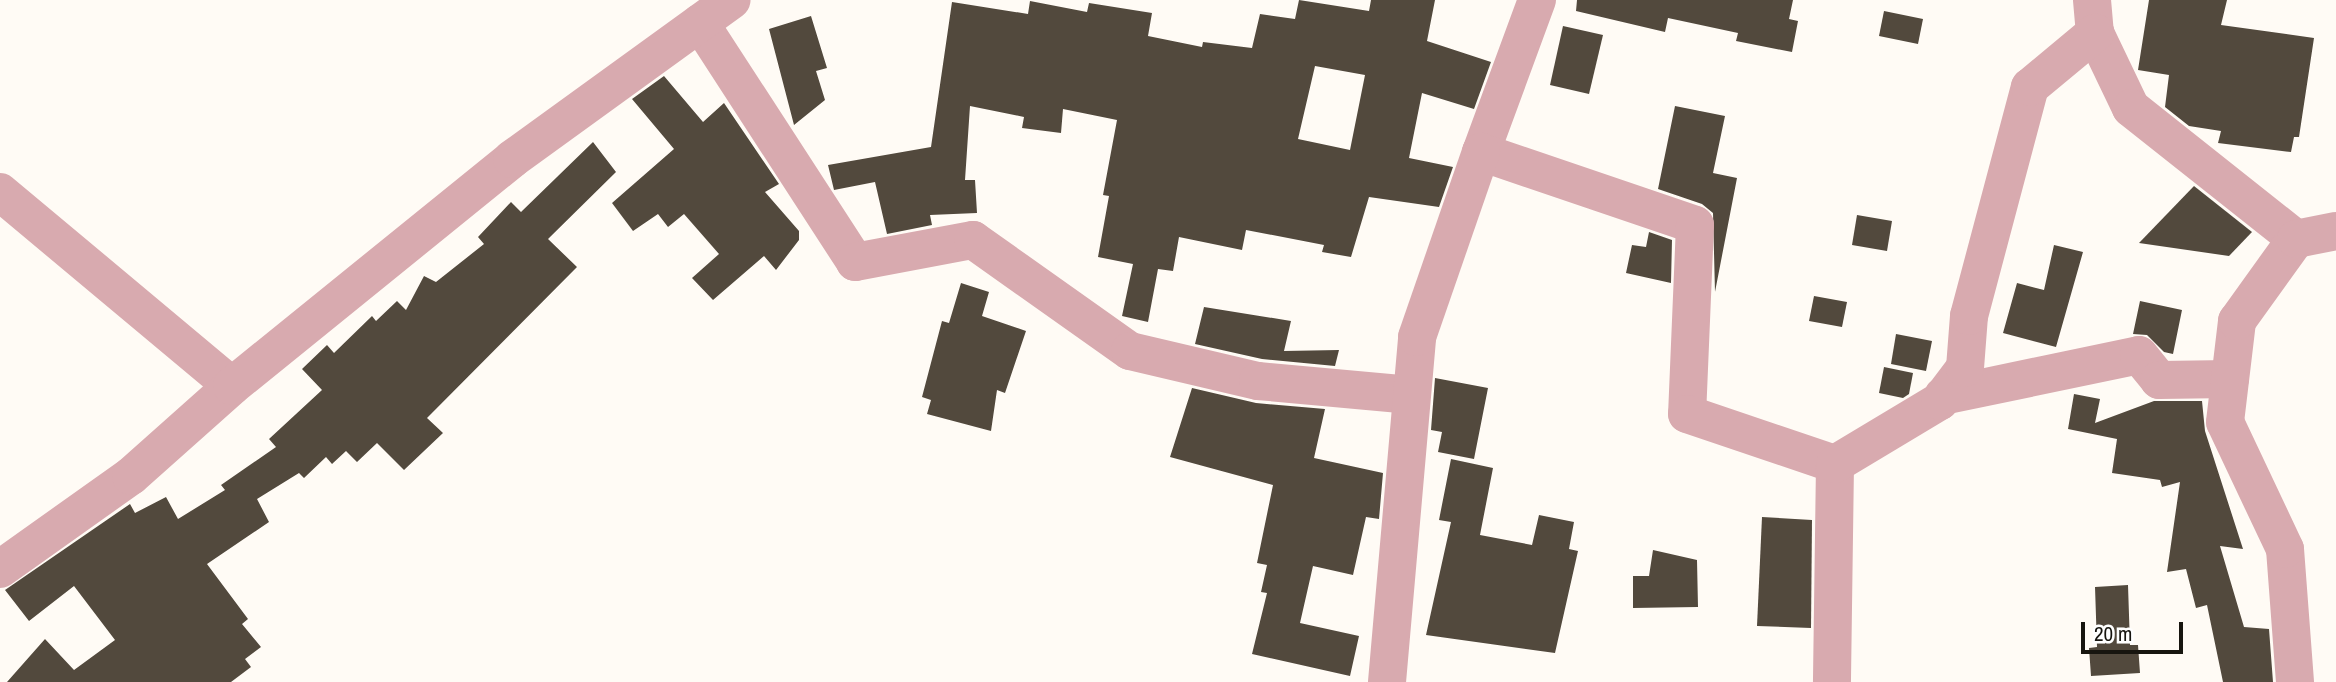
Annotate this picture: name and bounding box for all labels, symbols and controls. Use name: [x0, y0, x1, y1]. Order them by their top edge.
scale bar: [2084, 608, 2186, 652]
text: 20 m: [2094, 619, 2132, 648]

